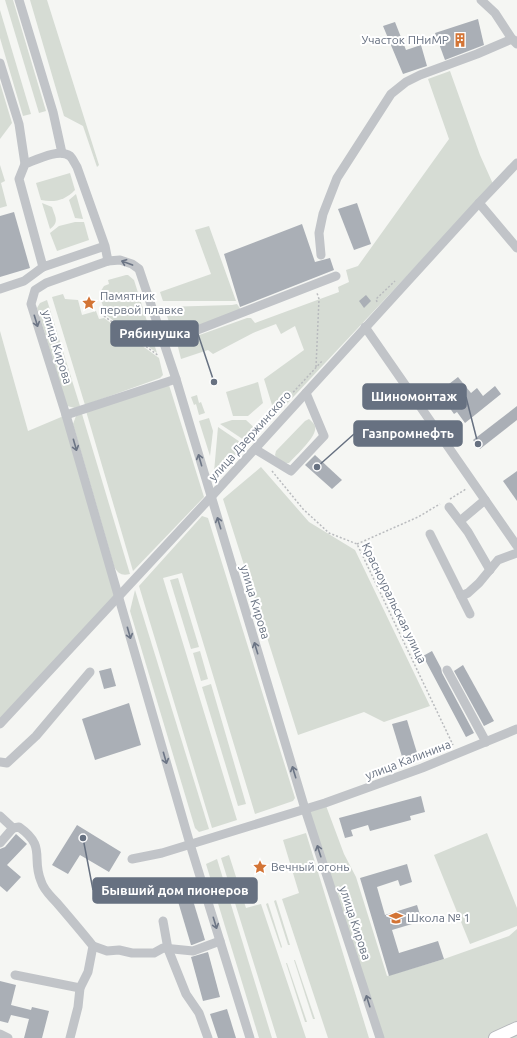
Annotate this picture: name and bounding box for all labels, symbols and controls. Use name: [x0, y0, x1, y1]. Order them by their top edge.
building icon: Участок ПНиМР: [452, 32, 468, 48]
place label: Участок ПНиМР: [361, 33, 449, 46]
one-way arrow: [121, 258, 133, 266]
place label: Памятник первой плавке: [100, 289, 183, 316]
place icon: Памятник первой плавке: [81, 295, 97, 311]
street label: улица Кирова: [40, 308, 75, 385]
one-way arrow: [33, 314, 40, 327]
callout: Рябинушка: [111, 321, 198, 346]
text: Рябинушка: [119, 326, 191, 340]
callout: Шиномонтаж: [363, 384, 466, 409]
street label: улица Дзержинского: [206, 388, 293, 483]
text: Шиномонтаж: [371, 389, 457, 403]
callout: Газпромнефть: [354, 421, 462, 446]
text: Газпромнефть: [362, 426, 454, 440]
one-way arrow: [72, 438, 79, 451]
one-way arrow: [196, 453, 203, 466]
one-way arrow: [215, 517, 222, 530]
street label: Красноуральская улица: [360, 540, 429, 665]
street label: улица Кирова: [238, 563, 273, 640]
one-way arrow: [126, 627, 133, 640]
one-way arrow: [252, 641, 259, 654]
street label: улица Калинина: [363, 737, 452, 782]
one-way arrow: [162, 752, 169, 765]
one-way arrow: [290, 766, 297, 779]
one-way arrow: [315, 844, 322, 857]
place icon: Вечный огонь: [252, 859, 268, 875]
place label: Вечный огонь: [271, 860, 349, 873]
callout: Бывший дом пионеров: [93, 878, 257, 903]
text: Бывший дом пионеров: [101, 883, 249, 897]
street label: улица Кирова: [337, 884, 374, 961]
school or university icon: Школа № 1: [388, 910, 404, 926]
place label: Школа № 1: [407, 911, 470, 924]
one-way arrow: [212, 916, 219, 929]
one-way arrow: [363, 995, 371, 1007]

